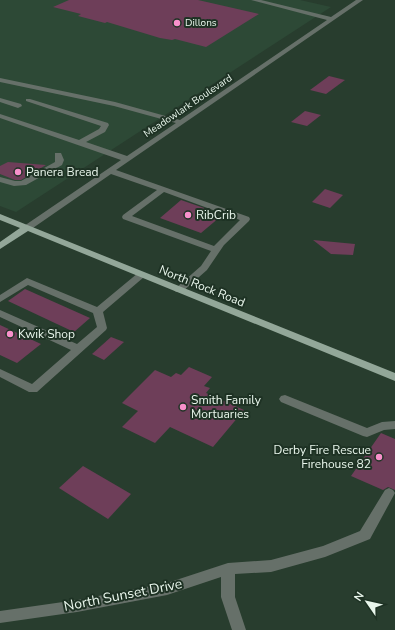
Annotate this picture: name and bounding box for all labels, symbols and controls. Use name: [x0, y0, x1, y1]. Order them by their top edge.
place label: Dillons: [185, 16, 217, 30]
marker: Dillons: [172, 18, 182, 28]
street label: Meadowlark Boulevard: [141, 71, 235, 141]
place label: Panera Bread: [26, 164, 99, 180]
marker: Panera Bread: [13, 167, 23, 177]
place label: RibCrib: [196, 207, 236, 223]
marker: RibCrib: [183, 210, 193, 220]
street label: North Rock Road: [157, 261, 247, 311]
place label: Kwik Shop: [18, 326, 75, 342]
marker: Kwik Shop: [5, 329, 15, 339]
place label: Smith Family Mortuaries: [191, 392, 262, 422]
marker: Smith Family Mortuaries: [178, 402, 188, 412]
place label: Derby Fire Rescue Firehouse 82: [273, 442, 371, 472]
marker: Derby Fire Rescue Firehouse 82: [374, 452, 384, 462]
street label: North Sunset Drive: [62, 574, 184, 616]
north arrow: [347, 582, 387, 622]
text: N: [351, 589, 368, 604]

